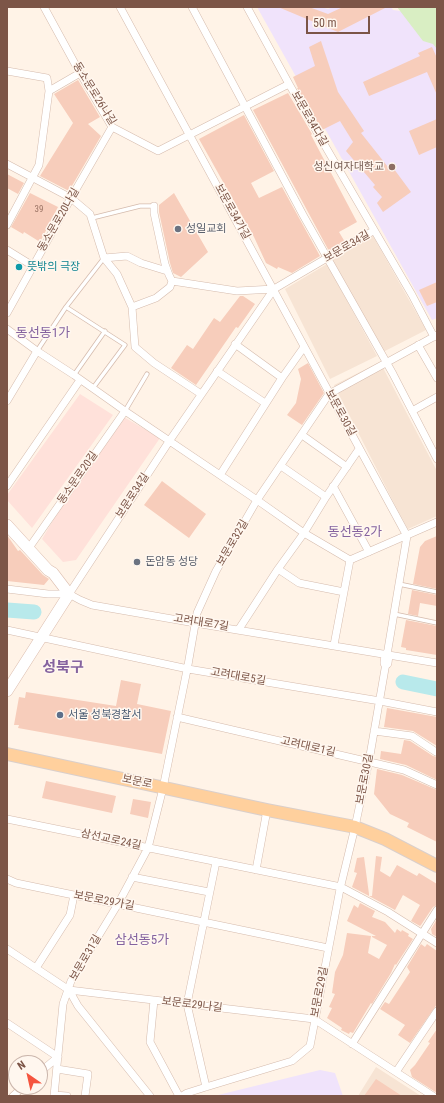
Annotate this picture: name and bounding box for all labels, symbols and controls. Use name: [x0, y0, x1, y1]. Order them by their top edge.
scale bar: [308, 8, 372, 34]
text: 50 m: [313, 16, 337, 30]
street label: 동소문로26나길: [69, 60, 119, 128]
street label: 보문로34다길: [288, 89, 330, 149]
place label: 성신여자대학교: [313, 160, 384, 174]
marker: 성신여자대학교: [387, 162, 397, 172]
street label: 보문로34가길: [211, 182, 253, 242]
street label: 동소문로20나길: [35, 186, 83, 254]
house number: 39: [35, 205, 43, 215]
place label: 성일교회: [186, 222, 226, 236]
marker: 성일교회: [173, 224, 183, 234]
street label: 보문로34길: [321, 228, 373, 266]
place label: 뜻밖의 극장: [27, 260, 80, 274]
marker: 뜻밖의 극장: [14, 262, 24, 272]
district label: 동선동1가: [16, 326, 70, 342]
street label: 보문로30길: [322, 387, 358, 439]
street label: 동소문로20길: [55, 449, 101, 507]
street label: 보문로34길: [113, 471, 153, 521]
street label: 보문로32길: [214, 517, 252, 569]
district label: 동선동2가: [328, 525, 382, 541]
place label: 돈암동 성당: [145, 555, 198, 569]
marker: 돈암동 성당: [132, 557, 142, 567]
street label: 고려대로7길: [172, 612, 230, 634]
district label: 성북구: [42, 659, 84, 677]
street label: 고려대로5길: [209, 666, 267, 688]
place label: 서울 성북경찰서: [68, 708, 141, 722]
marker: 서울 성북경찰서: [55, 710, 65, 720]
street label: 고려대로1길: [279, 734, 337, 760]
street label: 보문로30길: [354, 753, 376, 805]
street label: 보문로: [121, 772, 153, 792]
street label: 삼선교로24길: [80, 827, 142, 853]
street label: 보문로29가길: [73, 889, 135, 913]
street label: 보문로31길: [67, 932, 105, 984]
district label: 삼선동5가: [115, 933, 169, 949]
street label: 보문로29길: [309, 966, 331, 1018]
street label: 보문로29나길: [161, 995, 223, 1015]
north arrow: [8, 1055, 48, 1095]
text: N: [15, 1058, 28, 1073]

